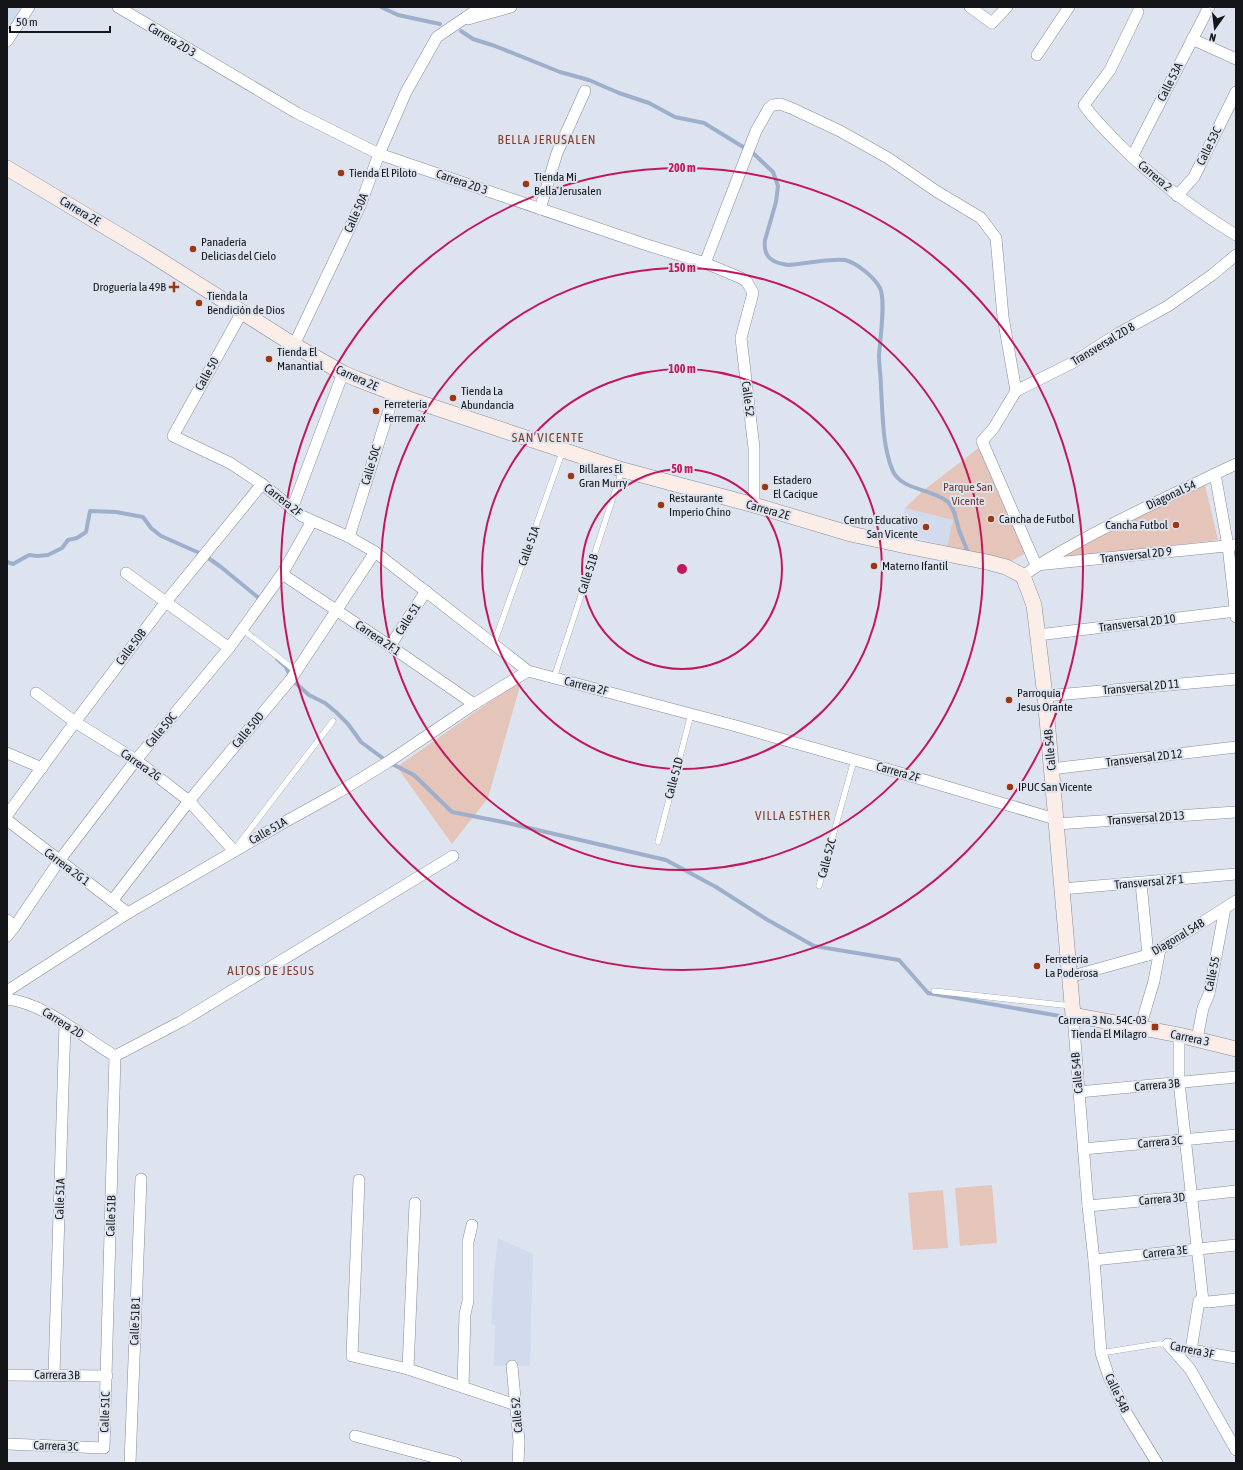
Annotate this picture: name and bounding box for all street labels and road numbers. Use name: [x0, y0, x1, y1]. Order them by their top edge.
street label: Carrera 2D 3: [145, 20, 199, 60]
street label: Calle 53A: [1154, 60, 1186, 104]
street label: Calle 53C: [1194, 124, 1225, 167]
street label: Carrera 2: [1135, 158, 1175, 194]
street label: Carrera 2D 3: [434, 167, 490, 197]
street label: Calle 50A: [341, 191, 371, 235]
street label: Carrera 2E: [57, 193, 103, 229]
street label: Transversal 2D 8: [1069, 319, 1138, 368]
street label: Calle 50: [192, 355, 222, 393]
street label: Carrera 2E: [334, 362, 380, 394]
street label: Calle 52: [739, 380, 757, 418]
street label: Calle 50C: [358, 443, 384, 487]
street label: Diagonal 54: [1144, 477, 1198, 513]
street label: Carrera 2F: [261, 481, 305, 519]
street label: Carrera 2E: [745, 497, 791, 523]
street label: Calle 51A: [515, 524, 543, 568]
street label: Transversal 2D 9: [1100, 544, 1173, 566]
street label: Calle 51B: [575, 552, 601, 596]
street label: Calle 51: [392, 600, 424, 638]
street label: Transversal 2D 10: [1098, 611, 1177, 635]
street label: Carrera 2F 1: [353, 618, 404, 658]
street label: Calle 50B: [113, 626, 149, 668]
street label: Carrera 2F: [563, 674, 609, 698]
street label: Transversal 2D 11: [1102, 677, 1180, 697]
street label: Calle 50C: [142, 709, 180, 750]
street label: Calle 50D: [229, 709, 267, 751]
street label: Calle 54B: [1041, 729, 1059, 771]
street label: Carrera 2G: [118, 746, 164, 784]
street label: Transversal 2D 12: [1105, 746, 1183, 770]
street label: Calle 51D: [662, 755, 686, 800]
street label: Carrera 2F: [875, 759, 921, 785]
street label: Transversal 2D 13: [1107, 808, 1185, 828]
street label: Calle 51A: [247, 815, 290, 847]
street label: Calle 52C: [815, 836, 839, 880]
street label: Carrera 2G 1: [41, 845, 93, 889]
street label: Transversal 2F 1: [1114, 872, 1185, 892]
street label: Diagonal 54B: [1149, 916, 1207, 958]
street label: Calle 55: [1201, 955, 1223, 993]
street label: Carrera 2D: [40, 1005, 87, 1041]
street label: Carrera 3: [1169, 1027, 1211, 1049]
street label: Calle 54B: [1068, 1052, 1086, 1094]
street label: Carrera 3B: [1134, 1076, 1181, 1094]
street label: Carrera 3C: [1137, 1133, 1184, 1151]
street label: Calle 51A: [52, 1178, 68, 1220]
street label: Carrera 3D: [1138, 1190, 1186, 1208]
street label: Calle 51B: [103, 1195, 119, 1237]
street label: Carrera 3E: [1142, 1243, 1188, 1261]
street label: Calle 51B 1: [127, 1296, 143, 1346]
street label: Carrera 3F: [1169, 1339, 1215, 1362]
street label: Carrera 3B: [34, 1368, 80, 1382]
street label: Calle 54B: [1102, 1371, 1132, 1415]
street label: Calle 51C: [97, 1391, 113, 1433]
street label: Calle 52: [508, 1397, 526, 1433]
street label: Carrera 3C: [33, 1438, 79, 1454]

